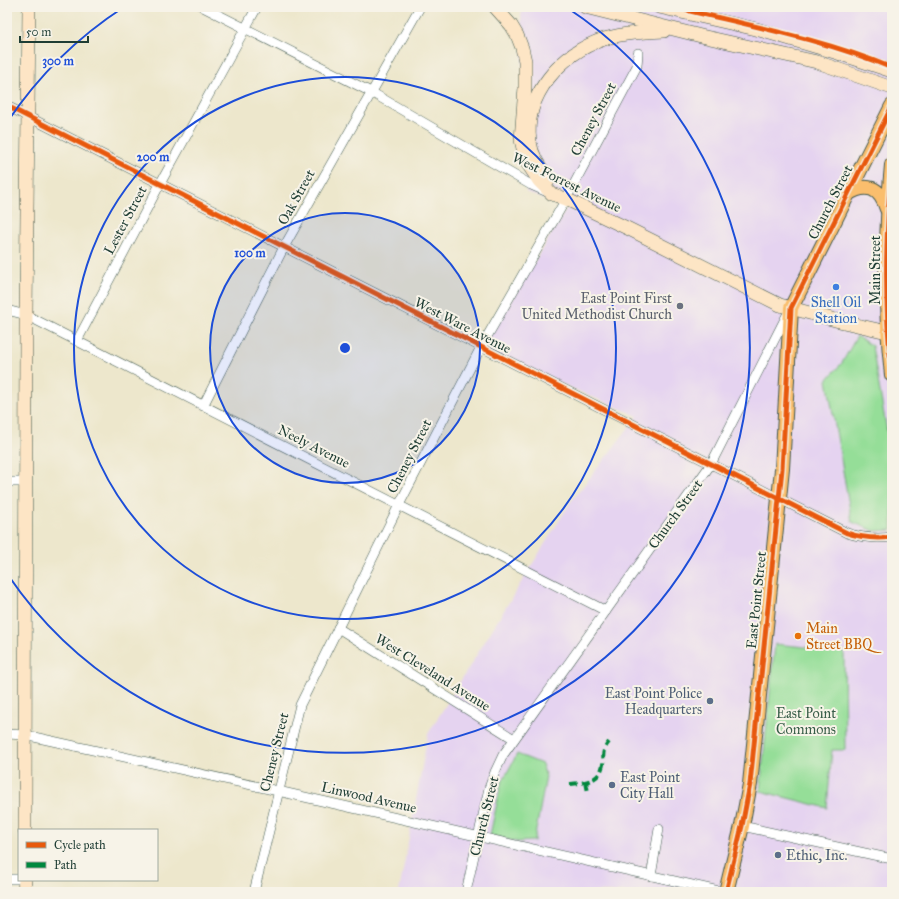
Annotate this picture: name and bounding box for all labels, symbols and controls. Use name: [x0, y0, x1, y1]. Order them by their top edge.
scale bar: [20, 18, 88, 44]
text: 50 m: [26, 25, 51, 39]
text: 300 m: [42, 54, 75, 69]
street label: Cheney Street: [567, 80, 620, 159]
street label: West Forrest Avenue: [510, 149, 624, 216]
text: 200 m: [137, 150, 170, 164]
street label: Church Street: [804, 162, 857, 242]
street label: Oak Street: [274, 166, 319, 228]
street label: Lester Street: [100, 183, 151, 257]
street label: Main Street: [867, 235, 884, 305]
text: 100 m: [234, 246, 267, 260]
marker: Shell Oil Station: [831, 282, 841, 292]
place label: East Point First United Methodist Church: [522, 290, 672, 323]
street label: West Ware Avenue: [412, 294, 514, 357]
place label: Shell Oil Station: [811, 294, 861, 327]
marker: East Point First United Methodist Church: [675, 301, 685, 311]
centre of rings: [338, 341, 352, 355]
street label: Cheney Street: [384, 416, 435, 496]
street label: Neely Avenue: [275, 421, 353, 472]
street label: Church Street: [645, 476, 706, 552]
street label: East Point Street: [743, 550, 770, 650]
place label: Main Street BBQ: [806, 620, 882, 653]
street label: West Cleveland Avenue: [372, 630, 494, 715]
marker: Main Street BBQ: [793, 631, 803, 641]
place label: East Point Police Headquarters: [605, 685, 702, 719]
marker: East Point Police Headquarters: [705, 696, 715, 706]
park label: East Point Commons: [776, 705, 836, 738]
street label: Cheney Street: [256, 711, 293, 793]
place label: East Point City Hall: [620, 769, 680, 802]
street label: Church Street: [466, 775, 503, 858]
street label: Linwood Avenue: [320, 778, 418, 817]
marker: East Point City Hall: [607, 780, 617, 790]
legend: [18, 829, 158, 881]
text: Cycle path: [54, 838, 106, 852]
place label: Ethic, Inc.: [786, 847, 848, 864]
marker: Ethic, Inc.: [773, 850, 783, 860]
text: Path: [54, 858, 77, 872]

